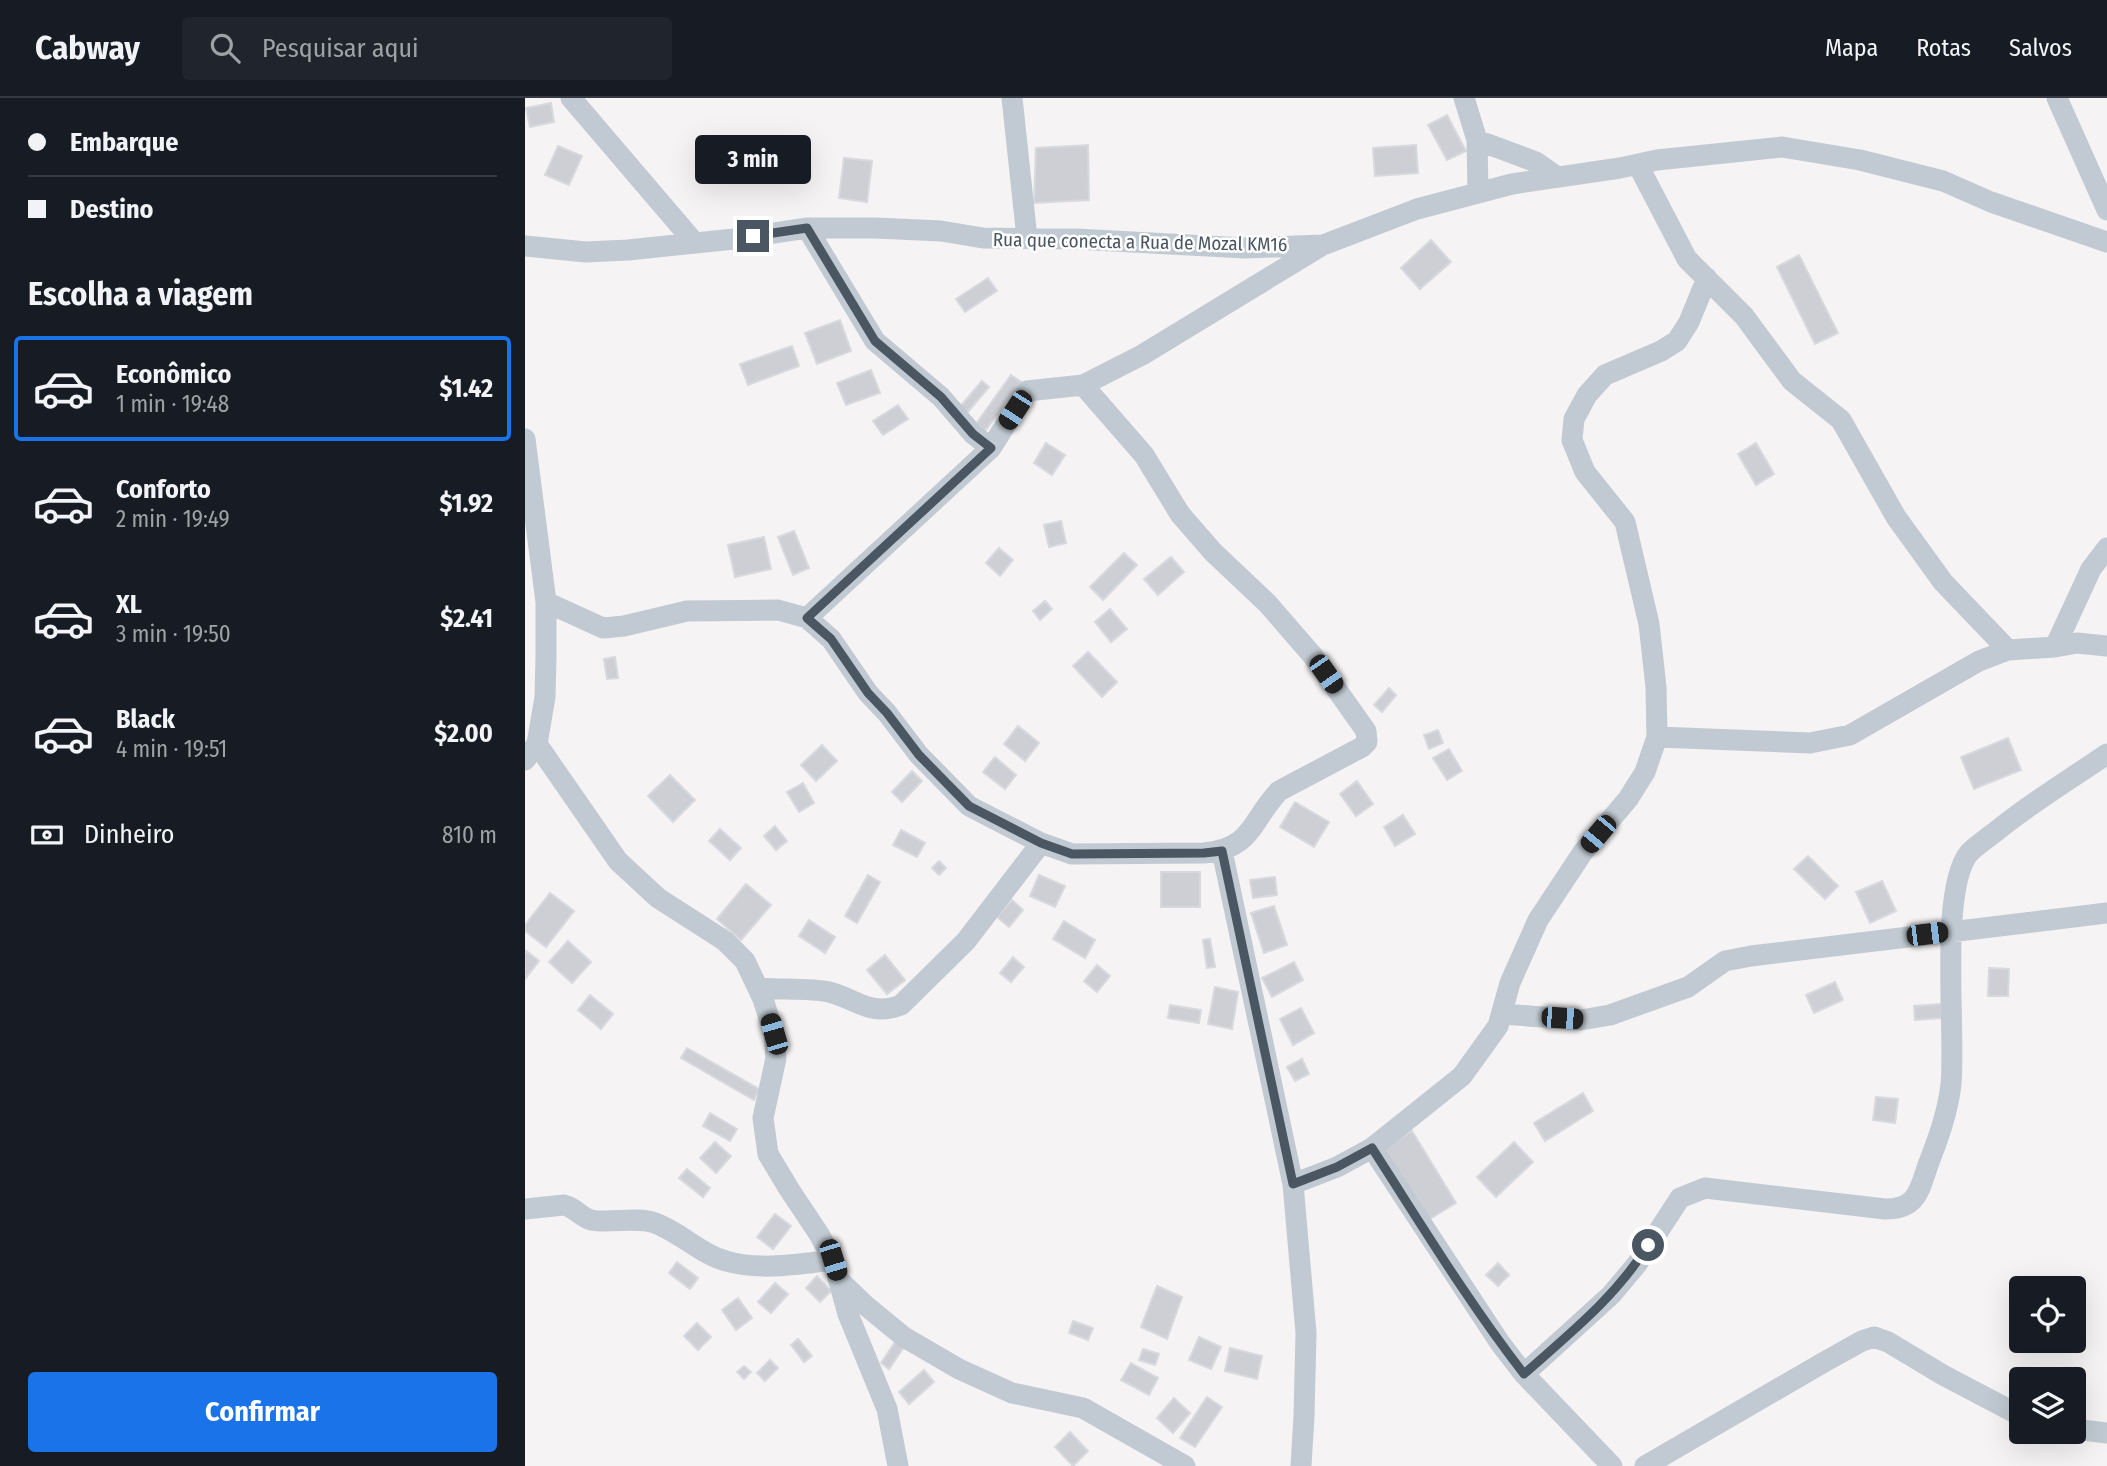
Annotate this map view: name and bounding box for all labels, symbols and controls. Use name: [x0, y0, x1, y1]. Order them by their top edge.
search box: [182, 17, 672, 80]
text: Cabway: [35, 28, 140, 68]
icon: search: [206, 29, 244, 67]
text: Pesquisar aqui: [262, 33, 419, 64]
text: Mapa: [1825, 34, 1878, 62]
text: Rotas: [1916, 34, 1971, 62]
text: Salvos: [2009, 34, 2072, 62]
text: Embarque: [70, 127, 178, 158]
callout: 3 min: [695, 135, 811, 184]
text: 3 min: [727, 145, 779, 173]
text: Destino: [70, 194, 153, 225]
route end: [737, 220, 769, 252]
street label: Rua que conecta a Rua de Mozal KM16: [993, 228, 1287, 256]
text: Escolha a viagem: [28, 275, 253, 313]
icon: car: [32, 357, 95, 420]
text: Econômico: [116, 359, 231, 390]
text: $1.42: [439, 373, 493, 404]
car: [995, 387, 1036, 433]
text: 1 min · 19:48: [116, 390, 229, 418]
icon: car: [32, 472, 95, 535]
text: Conforto: [116, 474, 211, 505]
text: $1.92: [439, 488, 493, 519]
text: 2 min · 19:49: [116, 505, 230, 533]
icon: car: [32, 587, 95, 650]
text: XL: [116, 589, 142, 620]
text: $2.41: [440, 603, 493, 634]
text: 3 min · 19:50: [116, 620, 231, 648]
car: [1306, 651, 1347, 697]
icon: car: [32, 702, 95, 765]
text: Black: [116, 704, 175, 735]
text: $2.00: [434, 718, 493, 749]
text: 4 min · 19:51: [116, 735, 227, 763]
car: [1577, 811, 1620, 857]
icon: cash: [28, 816, 66, 854]
text: Dinheiro: [84, 819, 174, 850]
text: 810 m: [442, 821, 497, 849]
car: [1905, 921, 1950, 947]
car: [1541, 1006, 1584, 1030]
car: [759, 1011, 790, 1057]
route start: [1632, 1229, 1664, 1261]
car: [817, 1237, 850, 1283]
map controls: [2009, 1276, 2086, 1444]
button: locate: [2009, 1276, 2086, 1353]
button: layers: [2009, 1367, 2086, 1444]
button: Confirmar: [28, 1372, 497, 1452]

